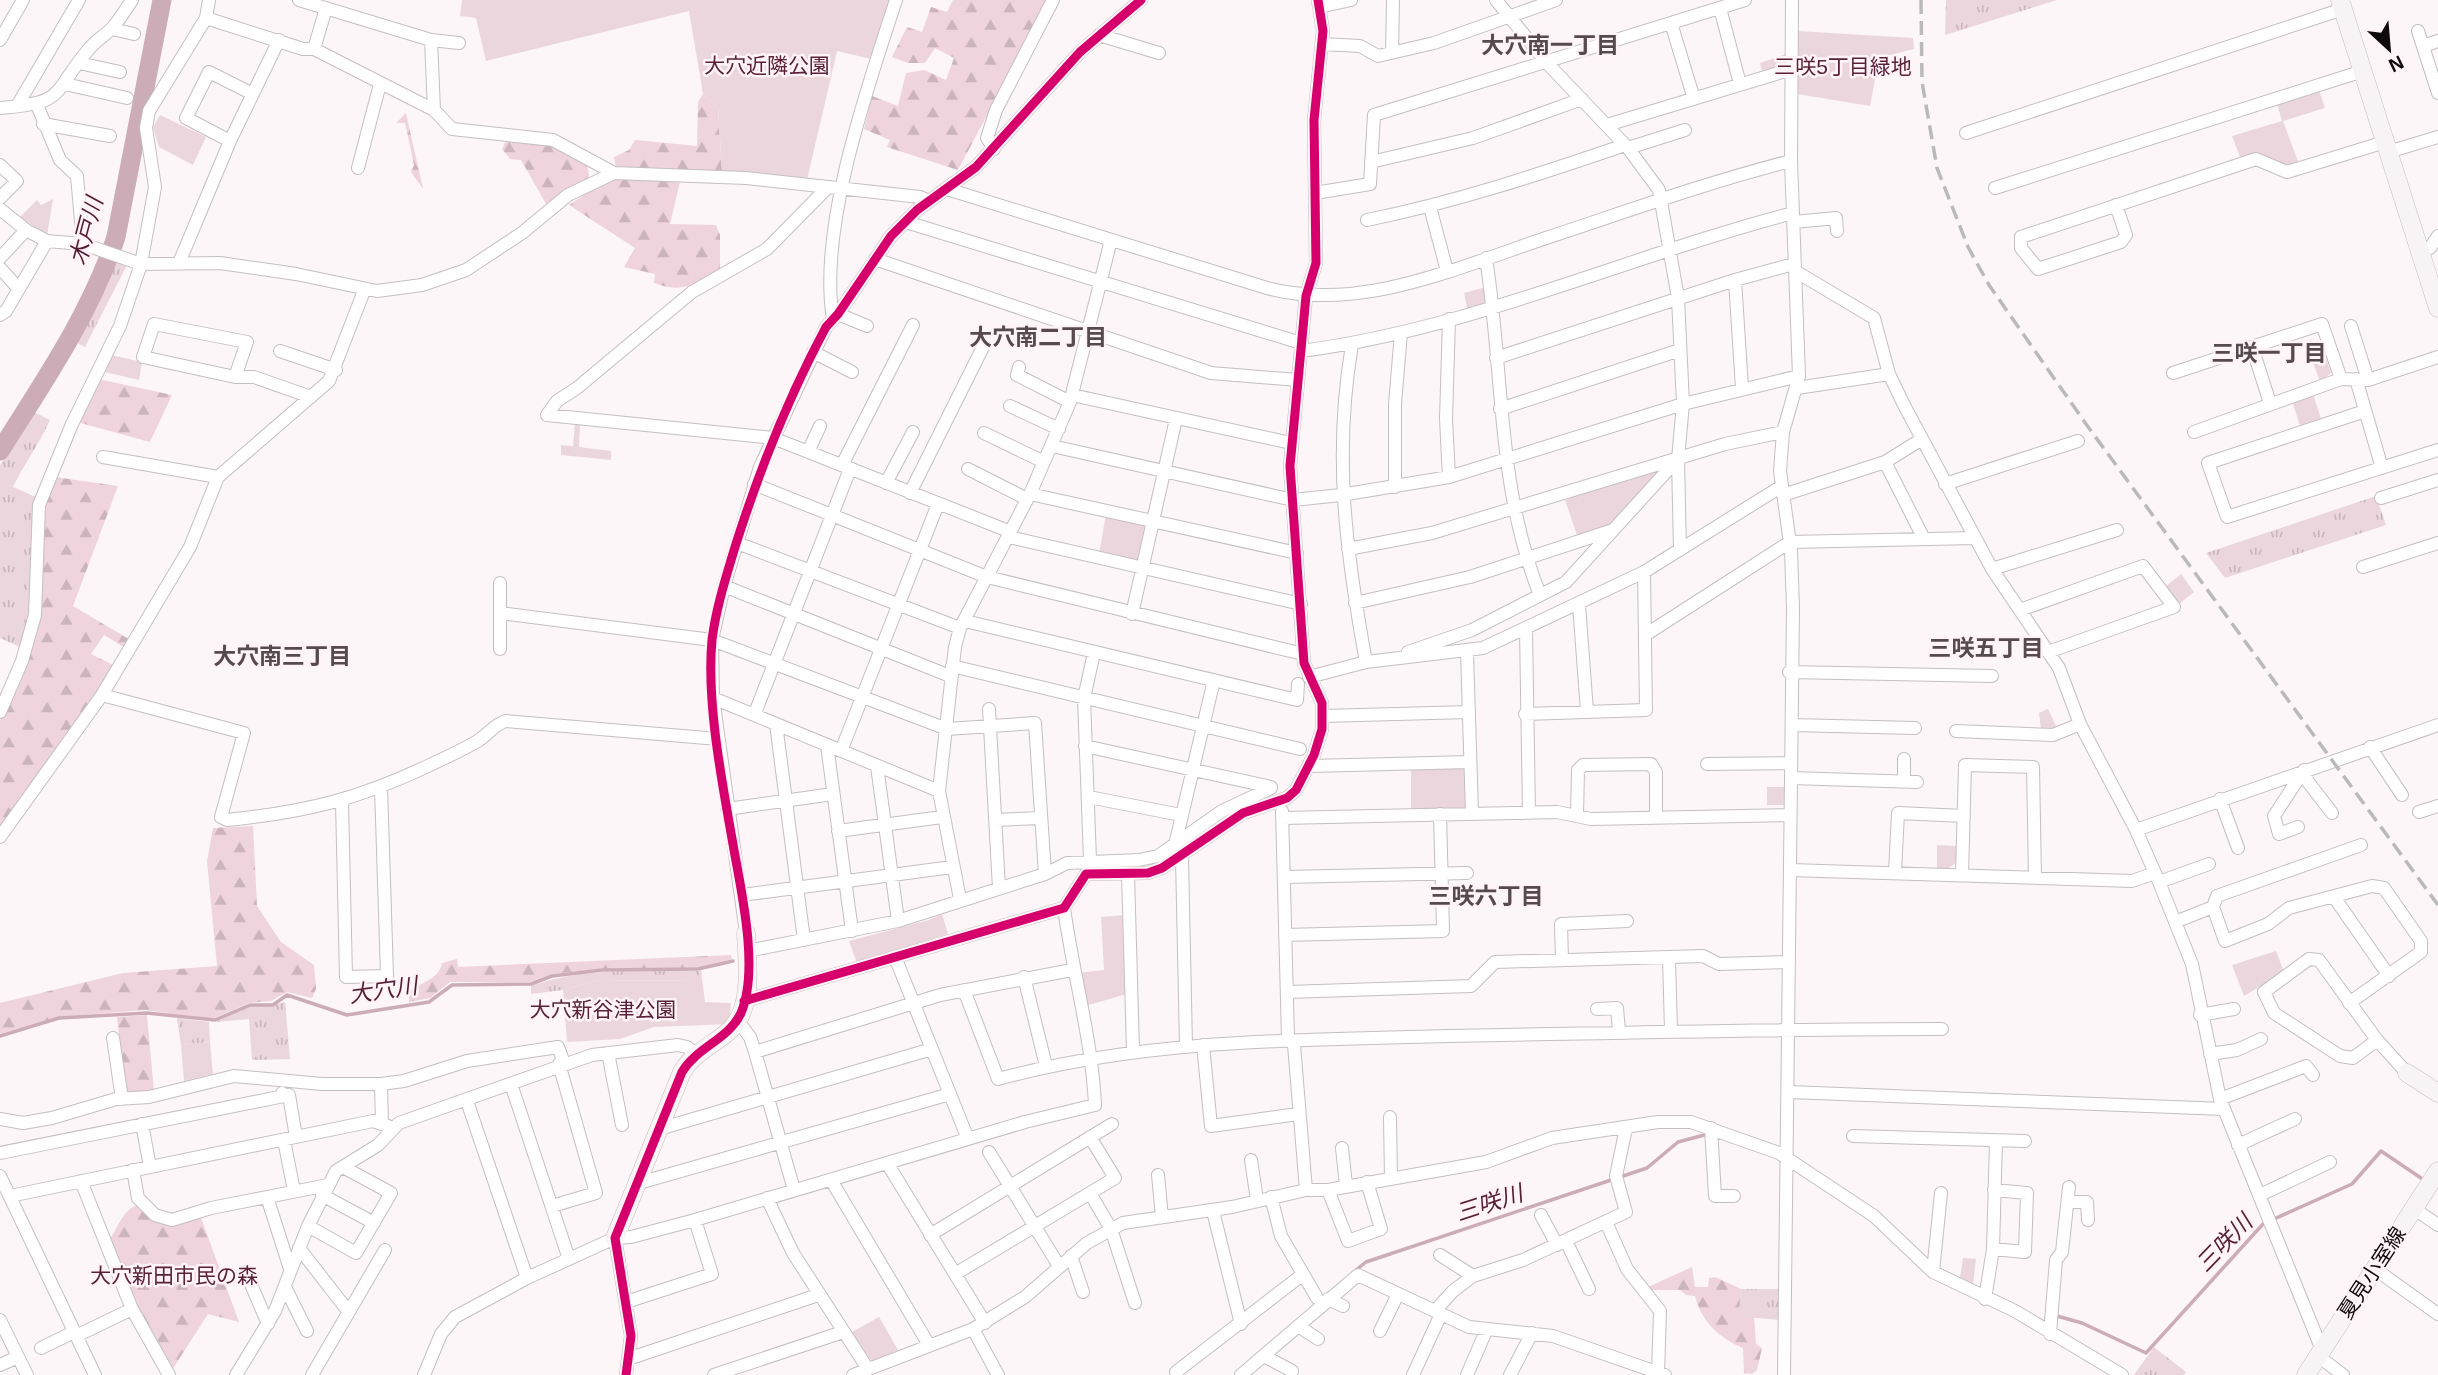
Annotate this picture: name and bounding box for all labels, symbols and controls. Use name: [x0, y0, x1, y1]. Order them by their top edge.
north arrow: [2354, 14, 2424, 84]
district label: 大穴南一丁目: [1481, 32, 1619, 58]
text: N: [2385, 51, 2407, 76]
park label: 大穴近隣公園: [704, 54, 830, 77]
park label: 三咲5丁目緑地: [1774, 55, 1912, 78]
water label: 木戸川: [65, 191, 108, 268]
district label: 大穴南二丁目: [969, 324, 1107, 350]
district label: 三咲一丁目: [2212, 340, 2327, 366]
district label: 三咲五丁目: [1929, 635, 2044, 661]
district label: 大穴南三丁目: [213, 643, 351, 669]
district label: 三咲六丁目: [1429, 883, 1544, 909]
water label: 大穴川: [347, 972, 422, 1008]
park label: 大穴新谷津公園: [530, 998, 677, 1021]
water label: 三咲川: [1452, 1179, 1529, 1226]
water label: 三咲川: [2191, 1207, 2259, 1277]
street label: 夏見小室線: [2333, 1222, 2410, 1323]
park label: 大穴新田市民の森: [90, 1264, 258, 1287]

